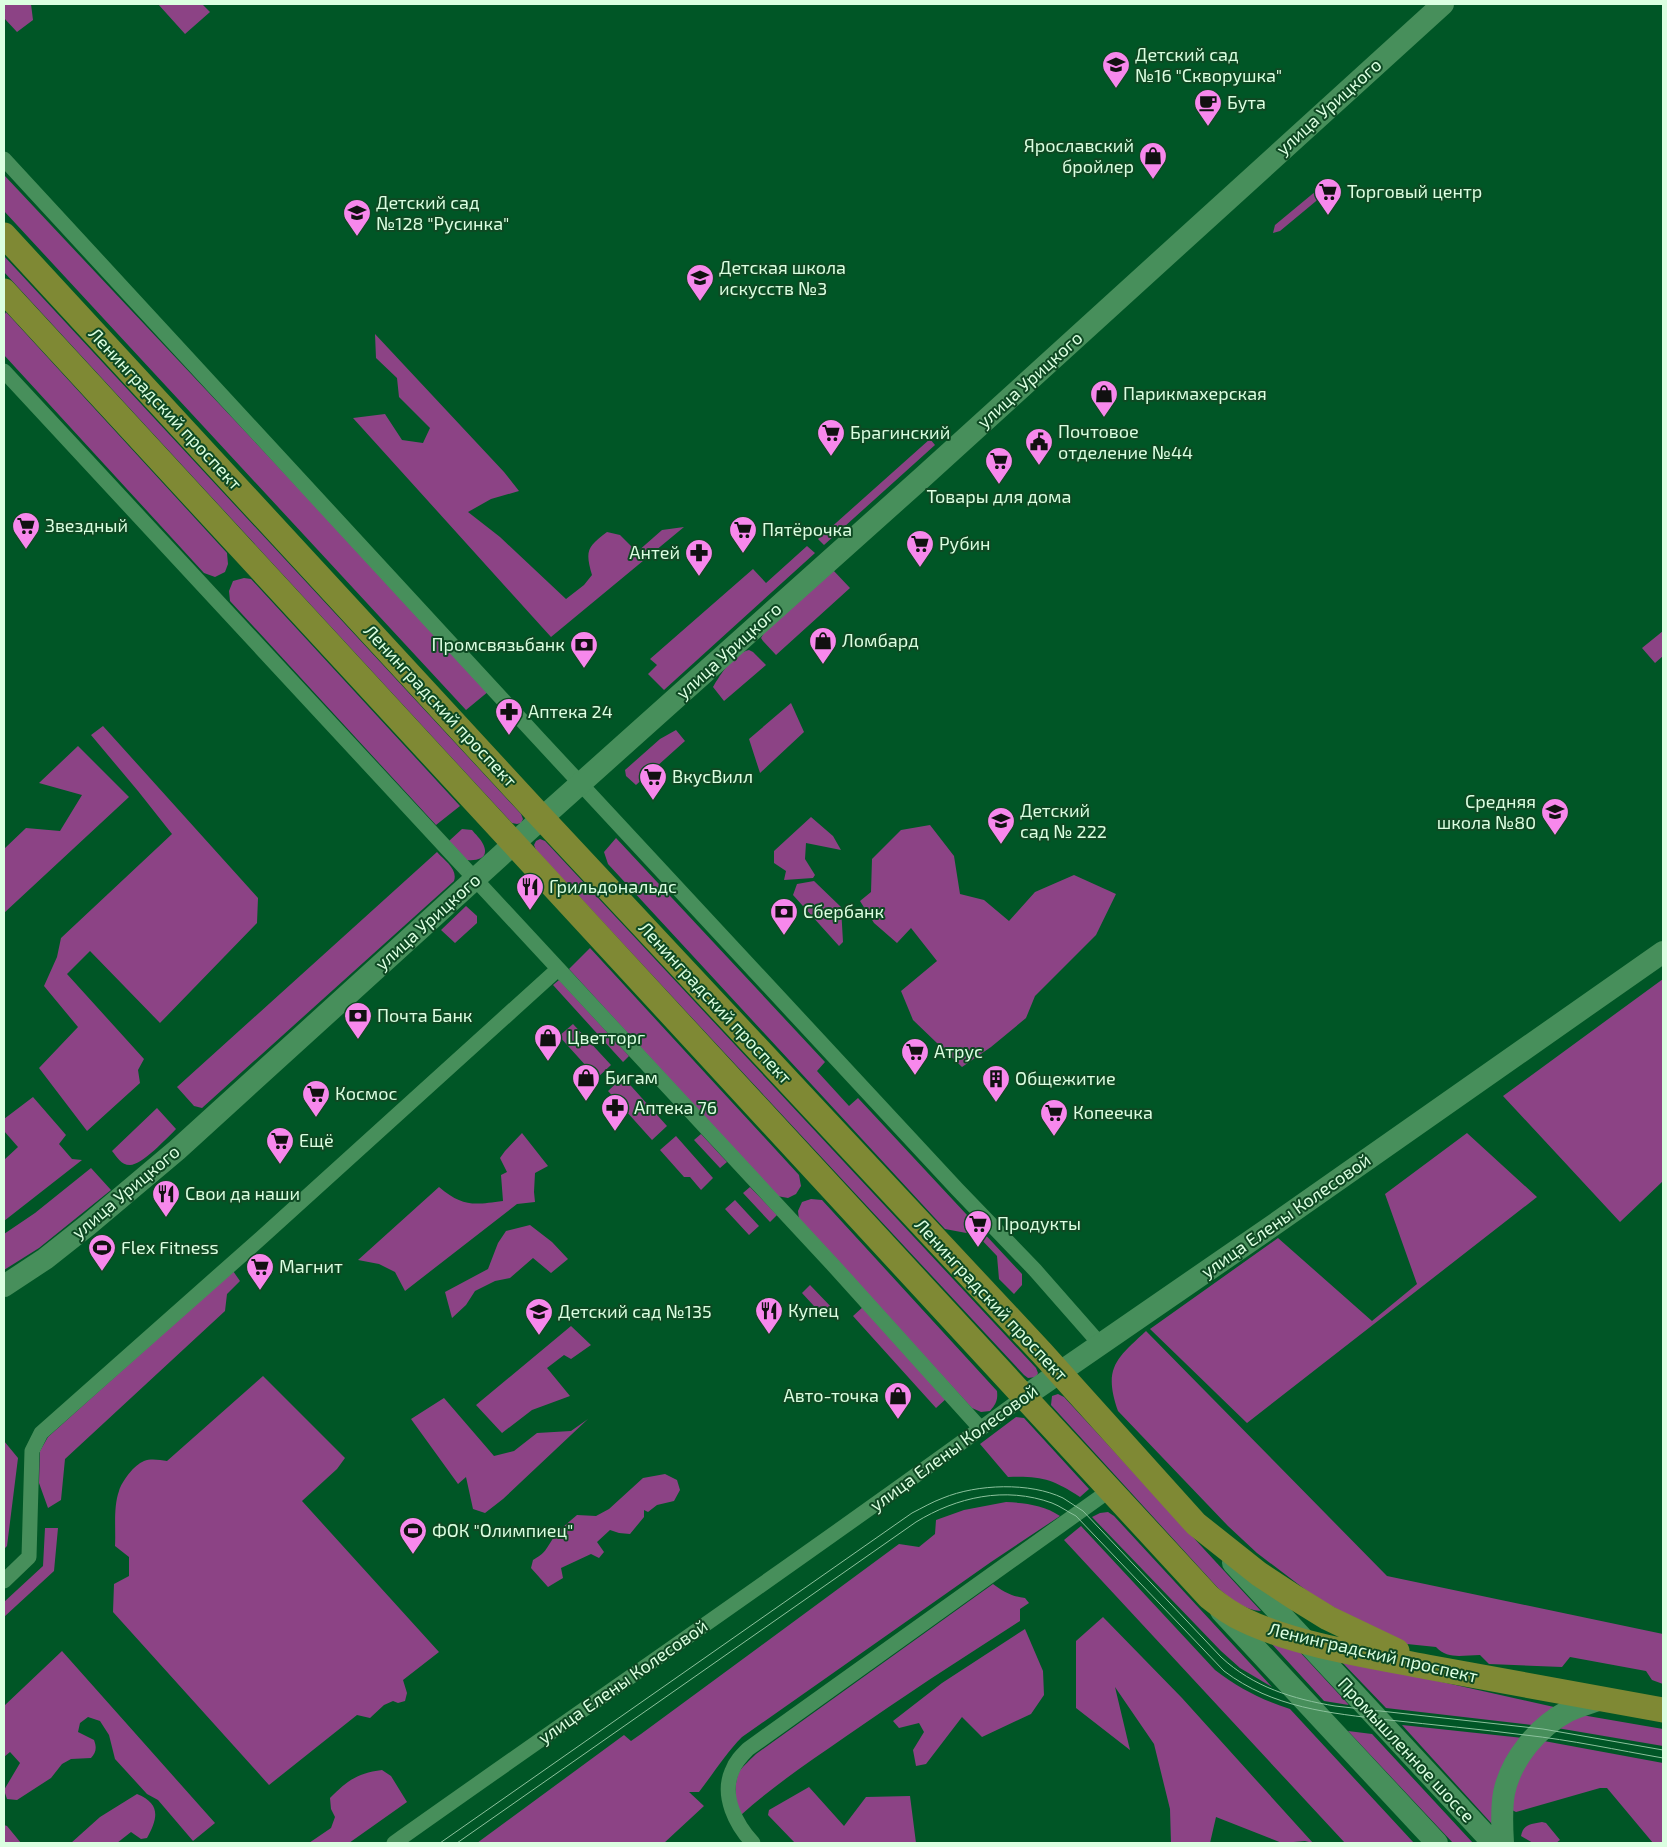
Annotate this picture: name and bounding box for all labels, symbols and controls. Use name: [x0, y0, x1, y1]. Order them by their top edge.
place label: Детский сад №16 "Скворушка": [1135, 43, 1282, 86]
school or university icon: Детский сад №16 "Скворушка": [1101, 50, 1131, 89]
street label: улица Урицкого: [1271, 53, 1385, 159]
cafe icon: Бута: [1193, 88, 1223, 127]
place label: Бута: [1227, 91, 1266, 113]
place label: Ярославский бройлер: [1024, 134, 1134, 177]
shop icon: Ярославский бройлер: [1138, 141, 1168, 180]
supermarket icon: Торговый центр: [1313, 177, 1343, 216]
place label: Торговый центр: [1347, 180, 1482, 202]
place label: Детский сад №128 "Русинка": [376, 191, 509, 234]
school or university icon: Детский сад №128 "Русинка": [342, 198, 372, 237]
place label: Детская школа искусств №3: [719, 256, 846, 299]
school or university icon: Детская школа искусств №3: [685, 263, 715, 302]
street label: Ленинградский проспект: [85, 322, 247, 494]
street label: улица Урицкого: [972, 326, 1086, 432]
shop icon: Парикмахерская: [1089, 379, 1119, 418]
place label: Парикмахерская: [1123, 382, 1267, 404]
supermarket icon: Брагинский: [816, 418, 846, 457]
place label: Почтовое отделение №44: [1058, 420, 1193, 463]
place label: Брагинский: [850, 421, 950, 443]
public building icon: Почтовое отделение №44: [1024, 427, 1054, 466]
supermarket icon: Товары для дома: [984, 446, 1014, 485]
place label: Товары для дома: [927, 485, 1071, 507]
supermarket icon: Звездный: [11, 511, 41, 550]
place label: Звездный: [45, 514, 128, 536]
supermarket icon: Пятёрочка: [728, 515, 758, 554]
place label: Пятёрочка: [762, 518, 852, 540]
supermarket icon: Рубин: [905, 529, 935, 568]
place label: Рубин: [939, 532, 991, 554]
pharmacy icon: Антей: [684, 538, 714, 577]
place label: Антей: [629, 541, 680, 563]
street label: улица Урицкого: [671, 597, 785, 703]
street label: Ленинградский проспект: [360, 619, 522, 791]
shop icon: Ломбард: [808, 626, 838, 665]
place label: Ломбард: [842, 629, 919, 651]
bank icon: Промсвязьбанк: [569, 630, 599, 669]
place label: Промсвязьбанк: [432, 633, 565, 655]
pharmacy icon: Аптека 24: [494, 697, 524, 736]
place label: Аптека 24: [528, 700, 613, 722]
supermarket icon: ВкусВилл: [638, 762, 668, 801]
place label: ВкусВилл: [672, 765, 753, 787]
place label: Средняя школа №80: [1437, 790, 1536, 833]
school or university icon: Средняя школа №80: [1540, 797, 1570, 836]
place label: Детский сад № 222: [1020, 799, 1107, 842]
school or university icon: Детский сад № 222: [986, 806, 1016, 845]
street label: улица Урицкого: [370, 868, 484, 974]
restaurant icon: Грильдональдс: [515, 872, 545, 911]
place label: Грильдональдс: [549, 875, 677, 897]
bank icon: Сбербанк: [769, 897, 799, 936]
place label: Сбербанк: [803, 900, 885, 922]
street label: Ленинградский проспект: [635, 916, 797, 1088]
bank icon: Почта Банк: [343, 1001, 373, 1040]
place label: Почта Банк: [377, 1004, 473, 1026]
shop icon: Цветторг: [533, 1023, 563, 1062]
place label: Цветторг: [567, 1026, 645, 1048]
supermarket icon: Атрус: [900, 1037, 930, 1076]
place label: Атрус: [934, 1040, 983, 1062]
shop icon: Бигам: [571, 1063, 601, 1102]
building icon: Общежитие: [981, 1064, 1011, 1103]
place label: Бигам: [605, 1066, 658, 1088]
place label: Общежитие: [1015, 1067, 1116, 1089]
supermarket icon: Космос: [301, 1079, 331, 1118]
place label: Космос: [335, 1082, 397, 1104]
pharmacy icon: Аптека 76: [600, 1093, 630, 1132]
place label: Аптека 76: [634, 1096, 717, 1118]
supermarket icon: Копеечка: [1039, 1098, 1069, 1137]
place label: Копеечка: [1073, 1101, 1153, 1123]
supermarket icon: Ещё: [265, 1126, 295, 1165]
place label: Ещё: [299, 1129, 334, 1151]
street label: улица Урицкого: [67, 1140, 184, 1243]
street label: улица Елены Колесовой: [1196, 1148, 1375, 1282]
restaurant icon: Свои да наши: [151, 1179, 181, 1218]
place label: Свои да наши: [185, 1182, 300, 1204]
supermarket icon: Продукты: [963, 1209, 993, 1248]
place label: Продукты: [997, 1212, 1081, 1234]
street label: Ленинградский проспект: [911, 1213, 1073, 1385]
sports icon: Flex Fitness: [87, 1233, 117, 1272]
place label: Flex Fitness: [121, 1236, 219, 1258]
supermarket icon: Магнит: [245, 1252, 275, 1291]
place label: Магнит: [279, 1255, 343, 1277]
restaurant icon: Купец: [754, 1296, 784, 1335]
school or university icon: Детский сад №135: [524, 1297, 554, 1336]
place label: Купец: [788, 1299, 839, 1321]
place label: Детский сад №135: [558, 1300, 712, 1322]
street label: улица Елены Колесовой: [865, 1379, 1042, 1515]
shop icon: Авто-точка: [883, 1381, 913, 1420]
place label: Авто-точка: [783, 1384, 879, 1406]
sports icon: ФОК "Олимпиец": [398, 1516, 428, 1555]
place label: ФОК "Олимпиец": [432, 1519, 573, 1541]
street label: улица Елены Колесовой: [533, 1614, 712, 1748]
street label: Ленинградский проспект: [1266, 1617, 1480, 1687]
street label: Промышленное шоссе: [1334, 1672, 1480, 1826]

